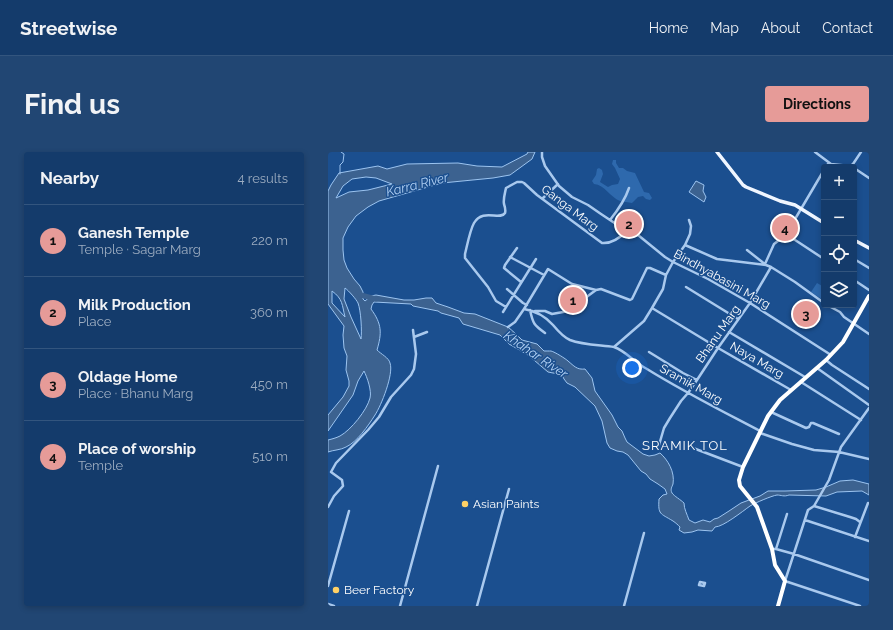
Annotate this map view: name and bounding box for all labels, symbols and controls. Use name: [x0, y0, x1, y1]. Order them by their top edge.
text: Streetwise: [20, 17, 117, 39]
text: Home: [649, 20, 688, 36]
text: Map: [710, 20, 739, 36]
text: About: [761, 20, 800, 36]
text: Contact: [822, 20, 873, 36]
button: Directions: [765, 86, 869, 122]
text: Find us: [24, 88, 120, 121]
map controls: [821, 164, 857, 308]
button: +: [821, 164, 857, 200]
text: Nearby: [40, 168, 99, 188]
water label: Karra River: [384, 169, 450, 199]
text: 4 results: [237, 171, 288, 186]
street label: Ganga Marg: [539, 182, 601, 234]
button: −: [821, 200, 857, 236]
pin: 2: [616, 209, 642, 239]
pin: 4: [772, 213, 798, 243]
text: Ganesh Temple: [78, 224, 189, 242]
text: 1: [50, 233, 56, 248]
text: 220 m: [251, 233, 288, 248]
button: locate: [821, 236, 857, 272]
text: Temple · Sagar Marg: [78, 242, 201, 257]
street label: Bindhyabasini Marg: [671, 247, 773, 311]
button: layers: [821, 272, 857, 308]
pin: 1: [560, 285, 586, 315]
text: Milk Production: [78, 296, 191, 314]
pin: 3: [793, 299, 819, 329]
street label: Bhanu Marg: [693, 302, 743, 366]
text: 2: [49, 305, 57, 320]
text: 360 m: [250, 305, 288, 320]
text: Place: [78, 314, 111, 329]
water label: Khahar River: [501, 327, 571, 382]
street label: Naya Marg: [728, 339, 786, 381]
your location: [622, 358, 642, 378]
street label: Sramik Marg: [657, 361, 725, 407]
text: Oldage Home: [78, 368, 178, 386]
text: 3: [49, 377, 57, 392]
text: 450 m: [251, 377, 288, 392]
text: Place · Bhanu Marg: [78, 386, 193, 401]
district label: SRAMIK TOL: [642, 438, 728, 453]
text: Place of worship: [78, 440, 196, 458]
text: 4: [49, 449, 57, 464]
text: 510 m: [252, 449, 288, 464]
text: Temple: [78, 458, 123, 473]
place label: Asian Paints: [473, 497, 540, 511]
marker: Asian Paints: [460, 499, 470, 509]
place label: Beer Factory: [344, 583, 415, 597]
marker: Beer Factory: [331, 585, 341, 595]

